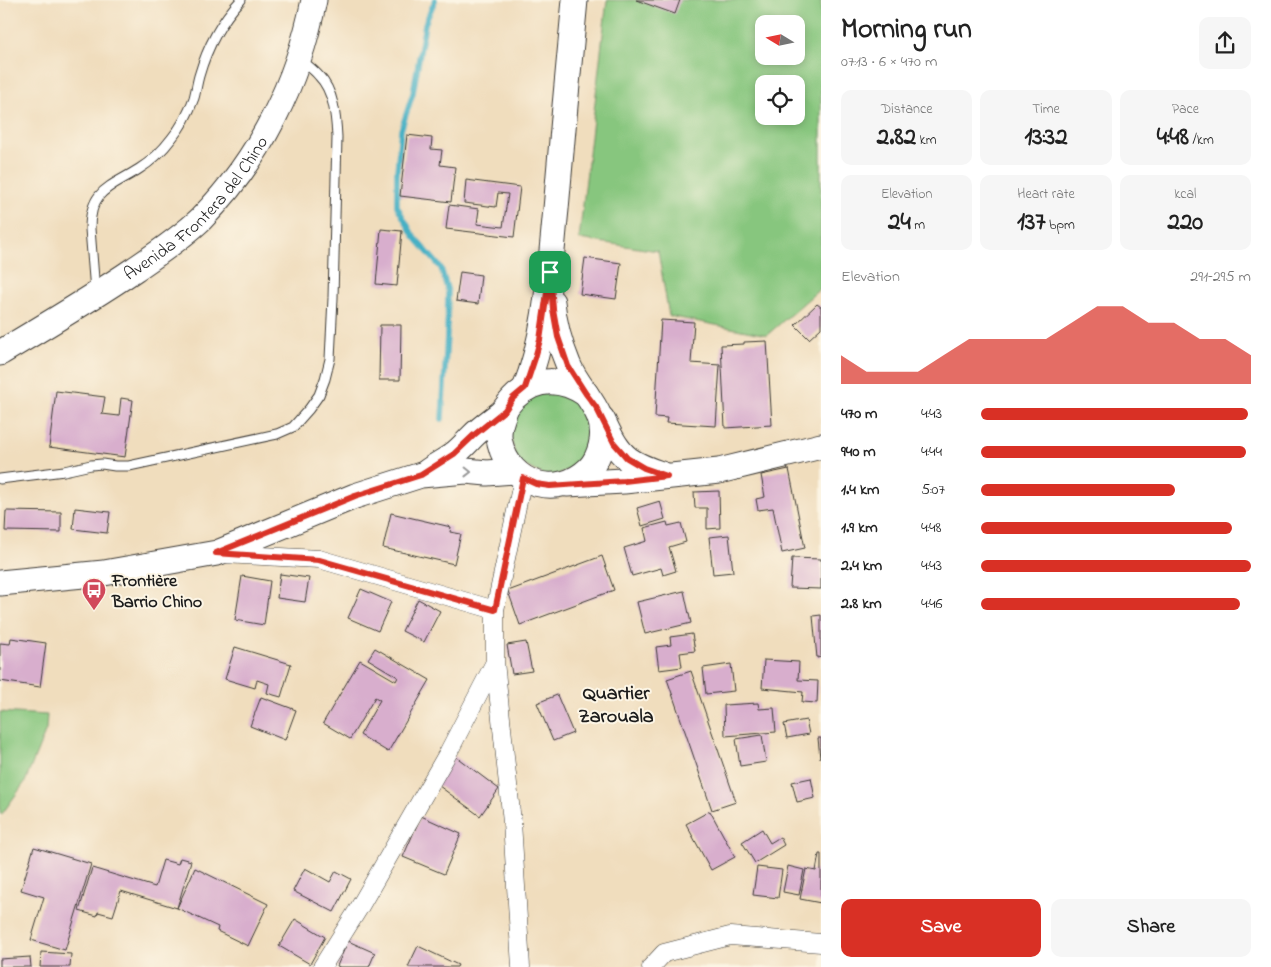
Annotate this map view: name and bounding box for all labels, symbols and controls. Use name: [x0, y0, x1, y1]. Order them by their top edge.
text: Morning run: [841, 10, 972, 51]
north arrow: [755, 15, 805, 65]
map controls: [755, 15, 805, 125]
button: share: [1199, 17, 1251, 69]
text: 07:13 · 6 × 470 m: [841, 50, 937, 74]
button: locate: [755, 75, 805, 125]
text: Distance: [881, 99, 932, 120]
text: Time: [1032, 99, 1060, 120]
text: Pace: [1172, 99, 1199, 120]
text: 2.82: [877, 120, 916, 156]
text: 13:32: [1024, 120, 1068, 156]
text: 4:48: [1157, 120, 1189, 156]
text: km: [916, 130, 937, 151]
text: /km: [1189, 130, 1214, 151]
street label: Avenida Frontera del Chino: [119, 132, 276, 288]
text: Elevation: [881, 184, 932, 205]
text: Heart rate: [1017, 184, 1075, 205]
text: kcal: [1174, 184, 1196, 205]
text: 24: [888, 205, 911, 241]
text: 137: [1017, 205, 1046, 241]
text: 220: [1167, 205, 1203, 241]
text: m: [911, 215, 925, 236]
text: bpm: [1046, 215, 1075, 236]
pin: [529, 251, 571, 293]
icon: arrive: [536, 258, 564, 286]
text: Elevation: [841, 265, 900, 289]
text: 291–295 m: [1190, 265, 1251, 289]
text: 470 m: [841, 402, 878, 426]
text: 4:43: [921, 402, 942, 426]
text: 940 m: [841, 440, 876, 464]
text: 4:44: [921, 440, 942, 464]
one-way arrow: [464, 466, 472, 477]
text: 1.4 km: [841, 478, 879, 502]
text: 5:07: [921, 478, 945, 502]
text: 1.9 km: [841, 516, 878, 540]
text: 4:48: [921, 516, 942, 540]
text: 2.4 km: [841, 554, 882, 578]
text: 4:43: [921, 554, 942, 578]
place label: Frontière Barrio Chino: [111, 569, 202, 616]
bus stop icon: Frontière Barrio Chino: [81, 577, 107, 611]
text: 2.8 km: [841, 592, 882, 616]
text: 4:46: [921, 592, 943, 616]
district label: Quartier Zarouala: [578, 680, 654, 732]
button: Save: [841, 899, 1041, 957]
button: Share: [1051, 899, 1251, 957]

